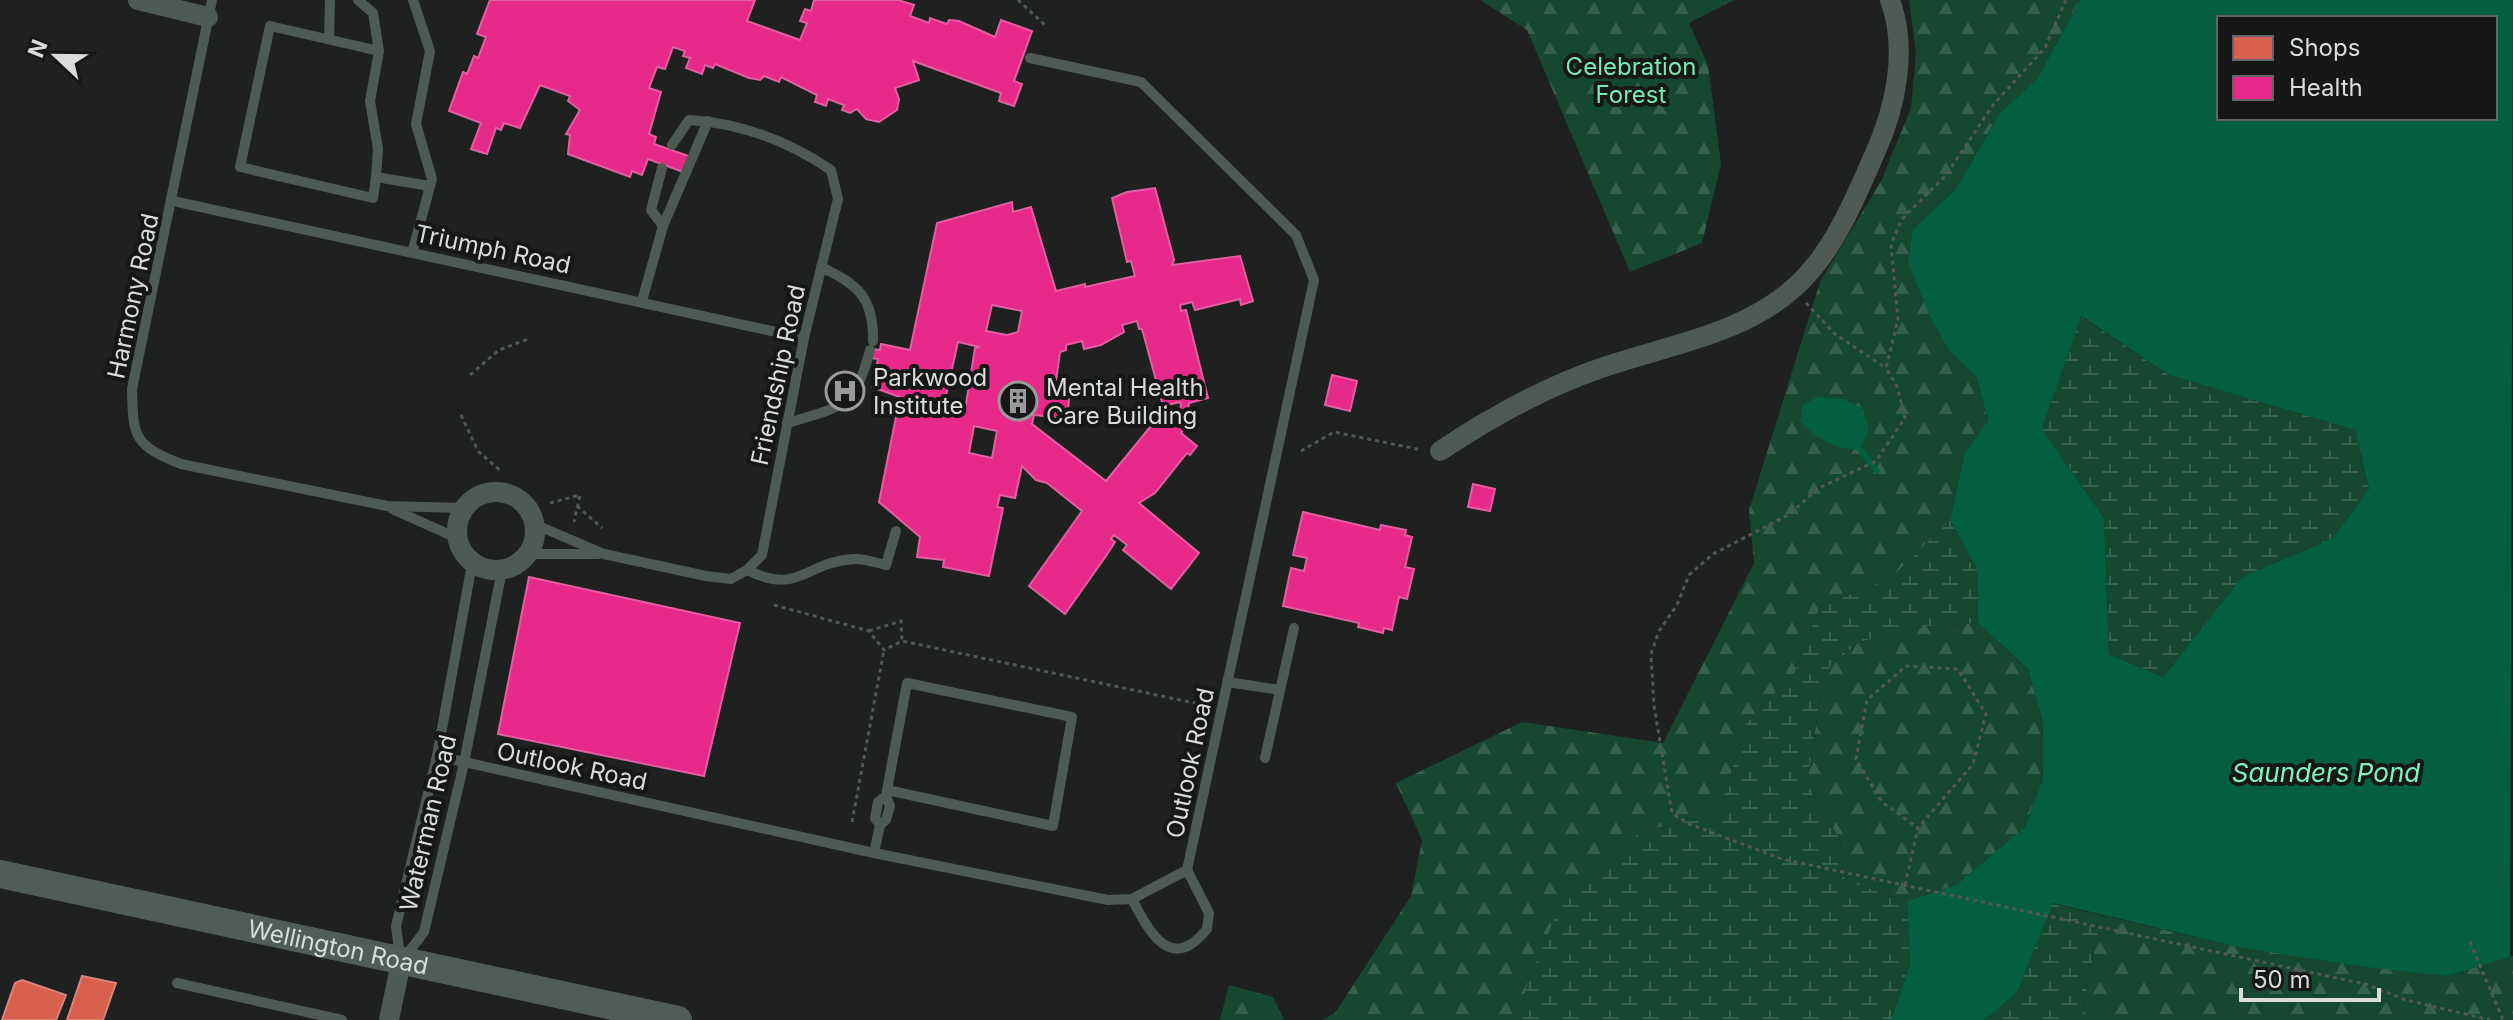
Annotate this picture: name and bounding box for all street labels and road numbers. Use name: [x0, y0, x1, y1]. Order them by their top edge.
street label: Harmony Road: [101, 211, 165, 381]
street label: Triumph Road: [413, 218, 573, 280]
street label: Friendship Road: [745, 282, 811, 468]
street label: Outlook Road: [1160, 685, 1220, 841]
street label: Waterman Road: [394, 732, 462, 914]
street label: Outlook Road: [494, 736, 650, 796]
street label: Wellington Road: [245, 913, 431, 980]

